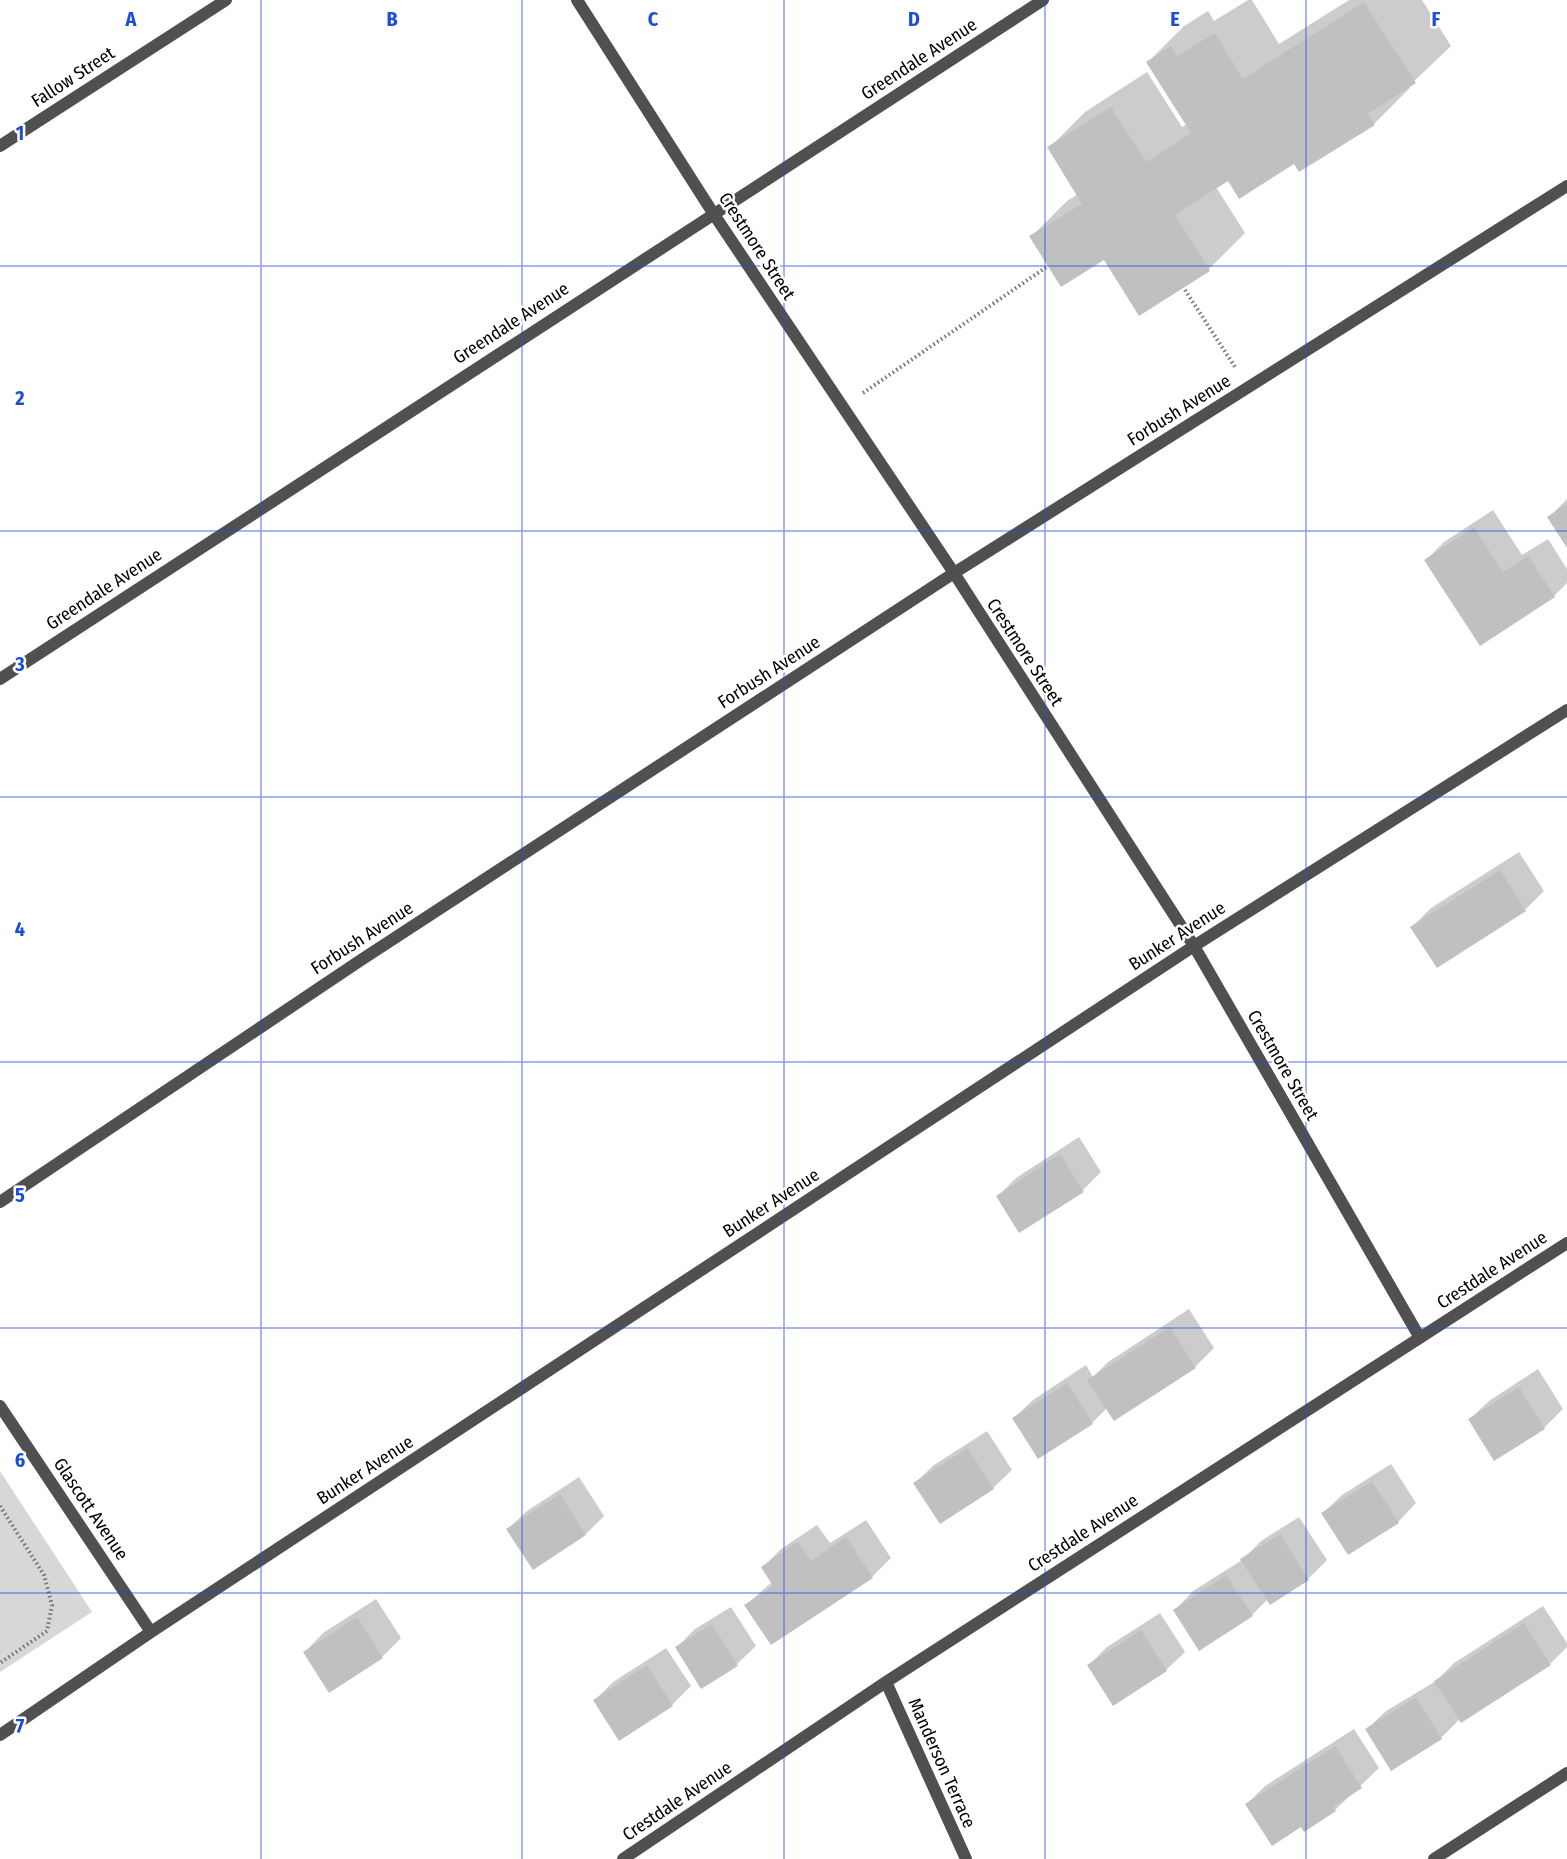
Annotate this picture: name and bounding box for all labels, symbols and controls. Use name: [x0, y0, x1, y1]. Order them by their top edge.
text: A: [125, 7, 138, 31]
text: B: [386, 7, 398, 31]
text: C: [648, 7, 659, 31]
text: D: [908, 7, 920, 31]
text: E: [1170, 7, 1180, 31]
text: F: [1432, 7, 1441, 31]
street label: Greendale Avenue: [857, 13, 981, 105]
street label: Fallow Street: [27, 42, 119, 112]
text: 1: [16, 121, 24, 145]
street label: Crestmore Street: [714, 188, 800, 304]
street label: Greendale Avenue: [449, 277, 573, 369]
street label: Forbush Avenue: [1123, 369, 1235, 450]
text: 2: [14, 386, 25, 410]
street label: Greendale Avenue: [42, 543, 166, 635]
street label: Crestmore Street: [982, 594, 1068, 710]
street label: Forbush Avenue: [714, 631, 824, 713]
text: 3: [14, 652, 25, 676]
street label: Forbush Avenue: [307, 897, 417, 979]
street label: Bunker Avenue: [1125, 897, 1229, 975]
text: 4: [15, 917, 25, 941]
street label: Crestmore Street: [1243, 1006, 1323, 1124]
street label: Bunker Avenue: [719, 1164, 823, 1242]
text: 5: [15, 1183, 25, 1207]
street label: Crestdale Avenue: [1433, 1226, 1551, 1314]
street label: Bunker Avenue: [313, 1431, 417, 1509]
text: 6: [15, 1448, 25, 1472]
street label: Glascott Avenue: [49, 1454, 133, 1564]
street label: Crestdale Avenue: [1024, 1489, 1142, 1577]
street label: Manderson Terrace: [904, 1695, 981, 1831]
text: 7: [16, 1714, 25, 1738]
street label: Crestdale Avenue: [618, 1756, 736, 1846]

